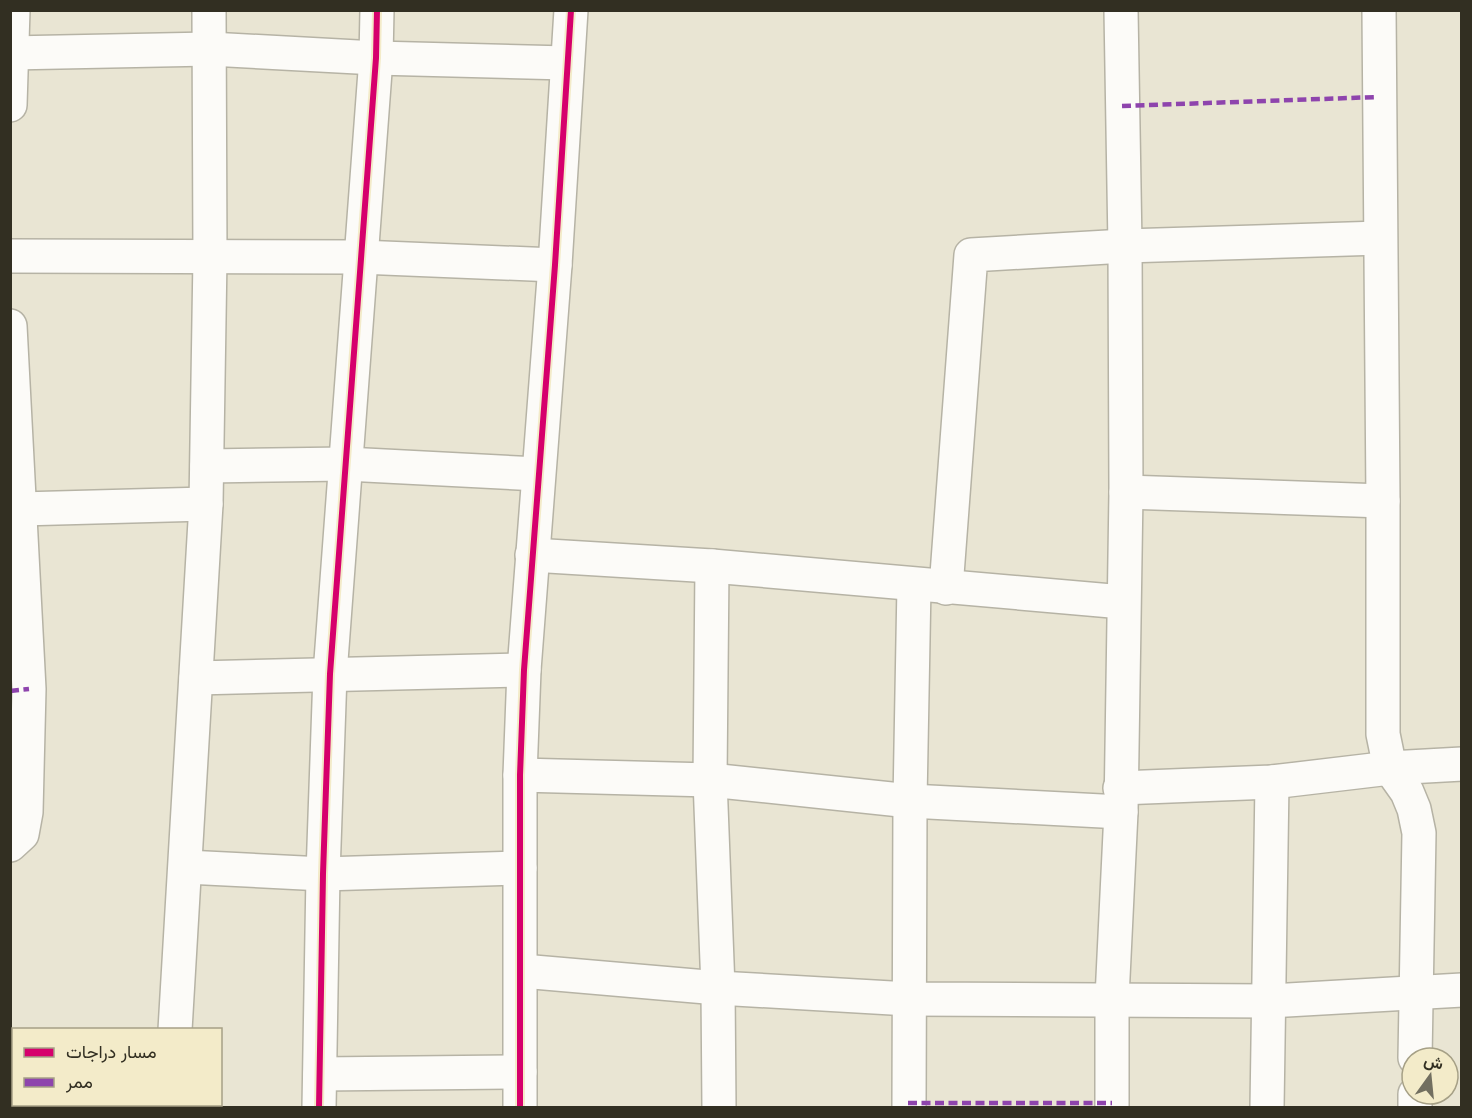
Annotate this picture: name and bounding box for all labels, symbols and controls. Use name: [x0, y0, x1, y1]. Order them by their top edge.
legend: [12, 1028, 222, 1106]
text: مسار دراجات: [66, 1039, 157, 1063]
north arrow: [1400, 1046, 1460, 1106]
text: ش: [1422, 1048, 1446, 1075]
text: ممر: [65, 1069, 93, 1093]

